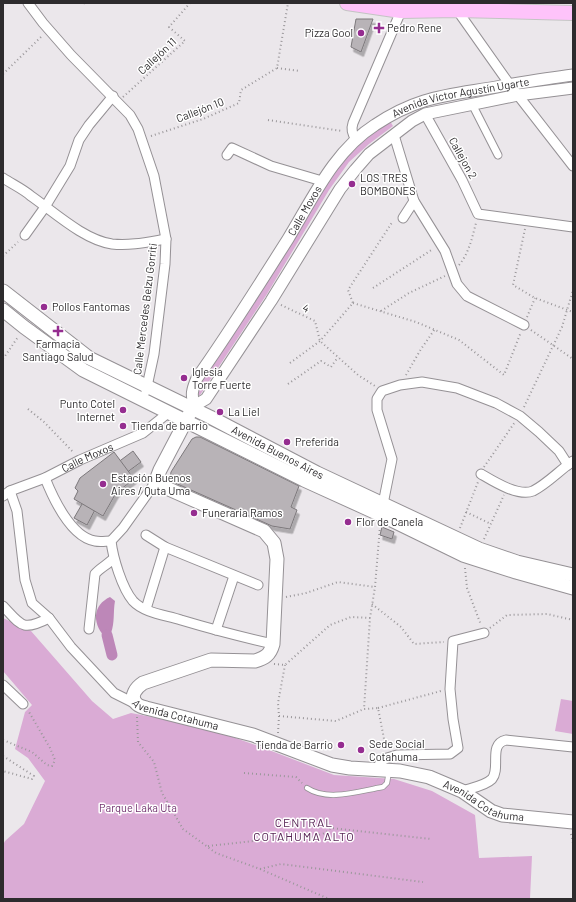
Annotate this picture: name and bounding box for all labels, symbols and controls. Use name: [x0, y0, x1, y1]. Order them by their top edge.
place label: Pedro Rene: [387, 21, 442, 34]
marker: Pedro Rene: [374, 23, 384, 33]
place label: Pizza Gool: [305, 26, 353, 39]
marker: Pizza Gool: [356, 28, 366, 38]
street label: Callejón 11: [135, 35, 179, 77]
street label: Avenida Víctor Agustín Ugarte: [389, 74, 530, 120]
street label: Callejón 10: [174, 95, 225, 125]
street label: Callejon 2: [447, 135, 480, 181]
place label: LOS TRES BOMBONES: [360, 171, 416, 197]
marker: LOS TRES BOMBONES: [347, 179, 357, 189]
street label: Calle Moxos: [285, 183, 324, 238]
street label: Calle Mercedes Belzu Gorriti: [130, 242, 159, 375]
place label: Pollos Fantomas: [52, 300, 130, 313]
street label: 4: [301, 300, 312, 315]
marker: Pollos Fantomas: [39, 302, 49, 312]
marker: Farmacia Santiago Salud: [53, 326, 63, 336]
place label: Farmacia Santiago Salud: [23, 337, 93, 363]
place label: Iglesia Torre Fuerte: [192, 365, 251, 391]
marker: Iglesia Torre Fuerte: [179, 373, 189, 383]
place label: Punto Cotel Internet: [60, 397, 115, 423]
marker: Punto Cotel Internet: [118, 405, 128, 415]
place label: La Liel: [228, 405, 260, 418]
marker: La Liel: [215, 407, 225, 417]
place label: Tienda de barrio: [131, 419, 208, 432]
marker: Tienda de barrio: [118, 421, 128, 431]
street label: Avenida Buenos Aires: [230, 422, 326, 481]
place label: Preferida: [295, 435, 339, 448]
marker: Preferida: [282, 437, 292, 447]
street label: Calle Moxos: [59, 440, 115, 474]
place label: Estación Buenos Aires / Quta Uma: [111, 471, 191, 497]
marker: Estación Buenos Aires / Quta Uma: [98, 479, 108, 489]
place label: Funeraria Ramos: [202, 506, 283, 519]
marker: Funeraria Ramos: [189, 508, 199, 518]
place label: Flor de Canela: [356, 515, 423, 528]
marker: Flor de Canela: [343, 517, 353, 527]
street label: Avenida Cotahuma: [130, 697, 220, 732]
place label: Sede Social Cotahuma: [369, 737, 424, 763]
place label: Tienda de Barrio: [255, 738, 333, 751]
marker: Tienda de Barrio: [336, 740, 346, 750]
marker: Sede Social Cotahuma: [356, 745, 366, 755]
street label: Avenida Cotahuma: [442, 777, 525, 823]
park label: Parque Laka Uta: [99, 801, 177, 814]
district label: CENTRAL COTAHUMA ALTO: [253, 815, 355, 843]

